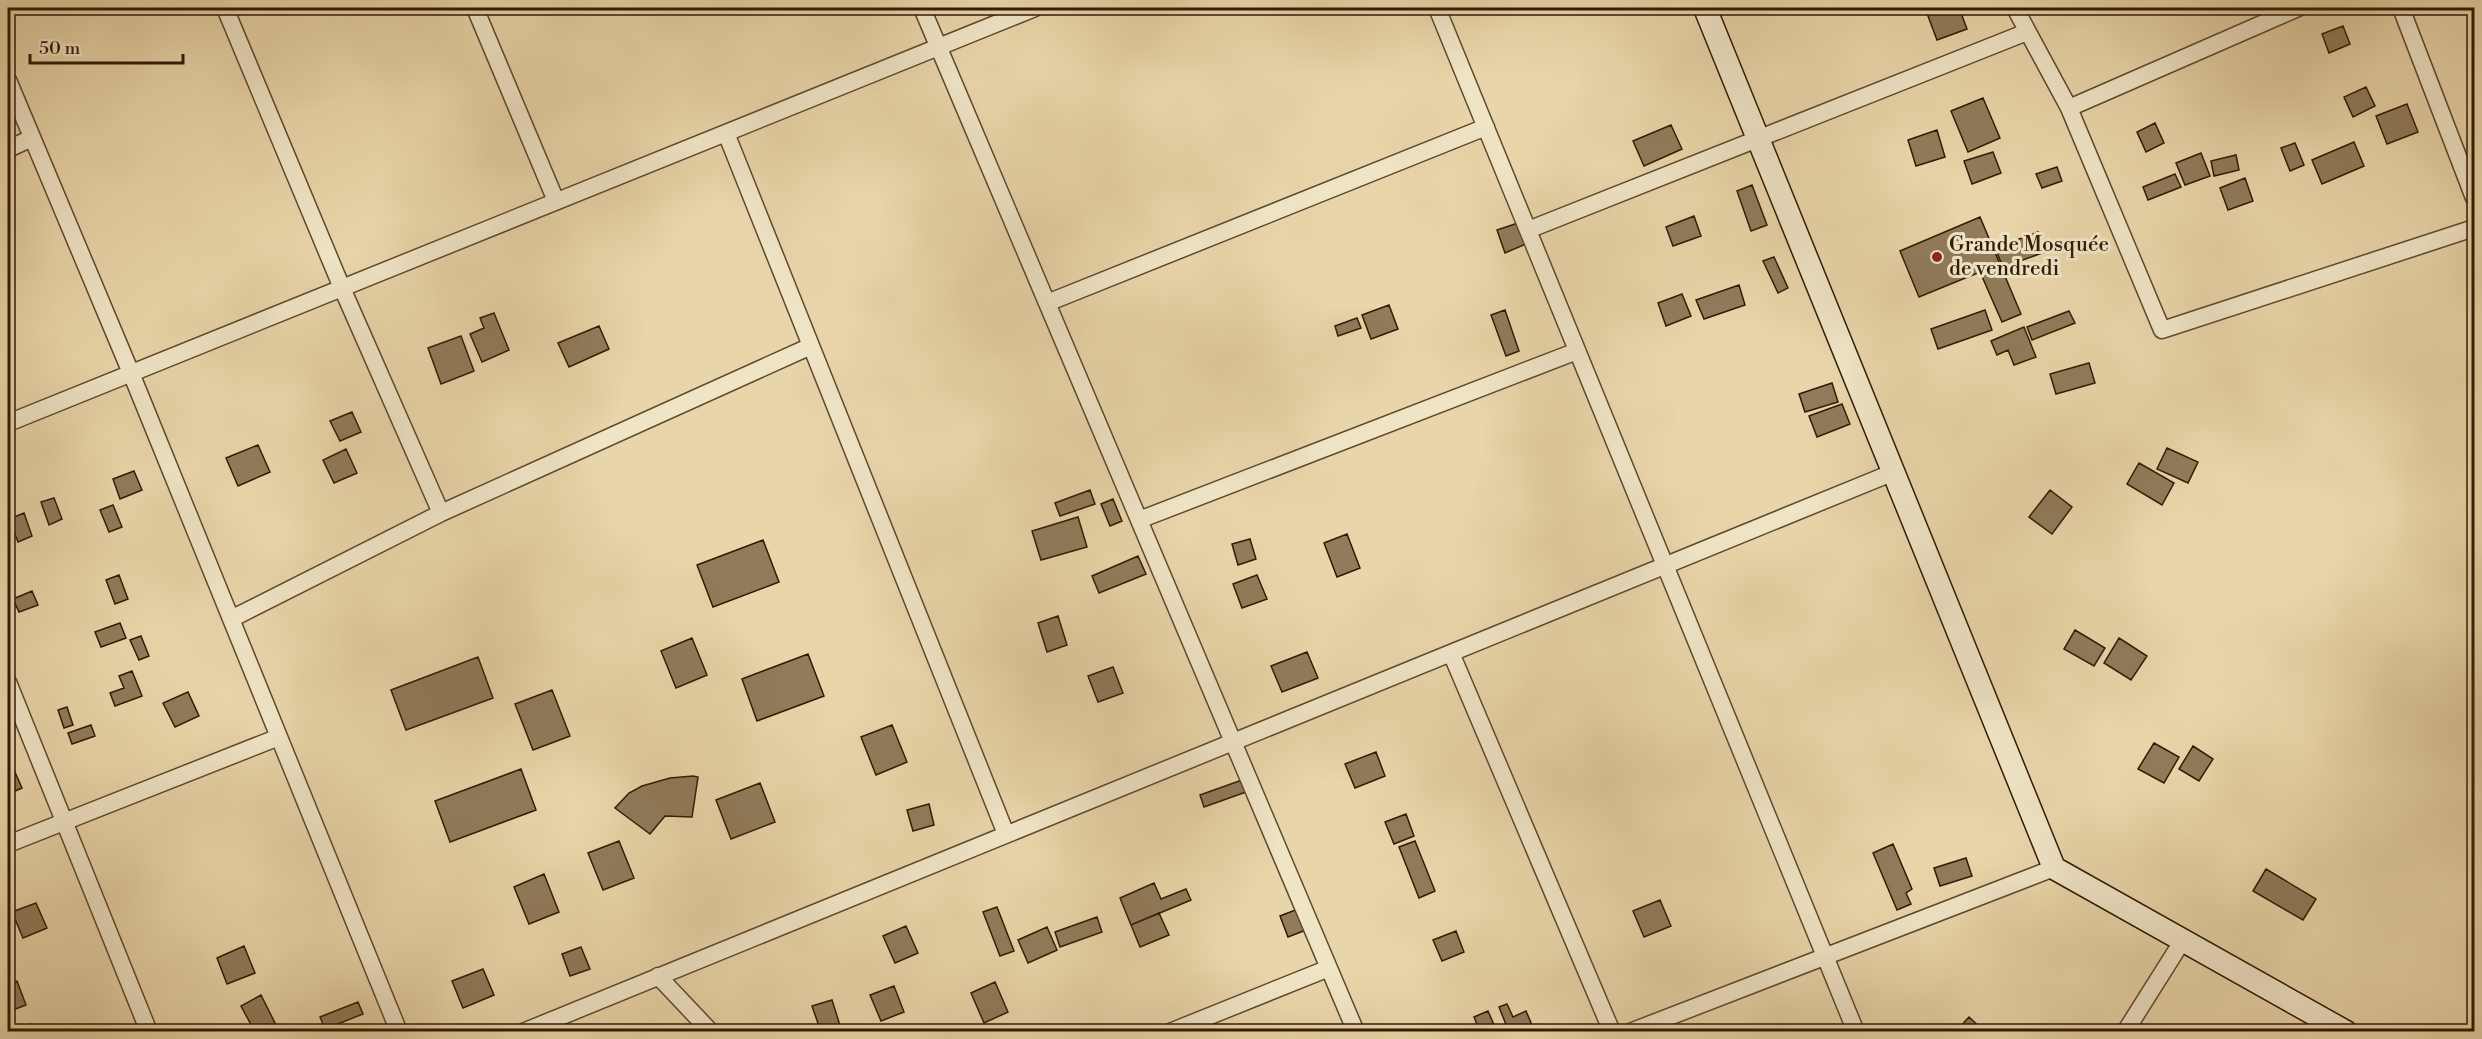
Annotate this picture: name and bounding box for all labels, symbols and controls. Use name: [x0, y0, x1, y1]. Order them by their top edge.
scale bar: [30, 27, 183, 65]
text: 50 m: [39, 37, 81, 60]
place label: Grande Mosquée de vendredi: [1949, 232, 2109, 282]
marker: Grande Mosquée de vendredi: [1930, 250, 1944, 264]

